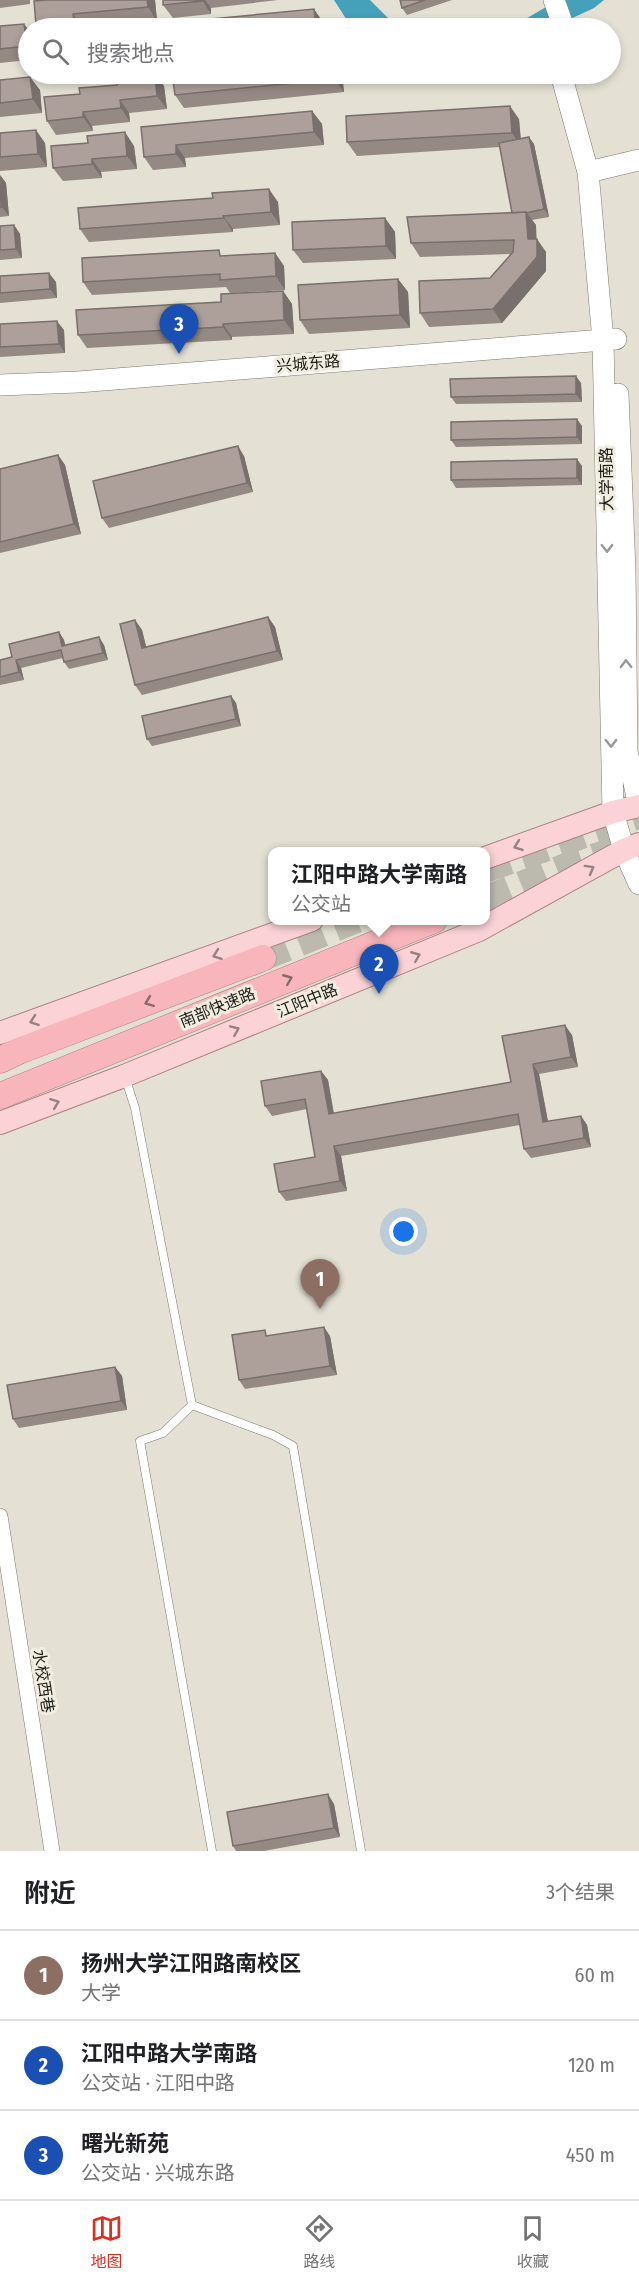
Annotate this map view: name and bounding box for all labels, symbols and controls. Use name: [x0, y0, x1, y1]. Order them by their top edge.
search box: [18, 18, 621, 84]
icon: search: [39, 35, 72, 68]
text: 搜索地点: [87, 40, 175, 67]
pin: 3: [160, 304, 198, 354]
street label: 兴城东路: [275, 351, 341, 376]
street label: 大学南路: [596, 447, 617, 511]
one-way arrow: [601, 543, 613, 552]
one-way arrow: [620, 660, 632, 669]
one-way arrow: [605, 738, 617, 747]
one-way arrow: [513, 839, 524, 852]
popup: [268, 847, 490, 925]
text: 江阳中路大学南路: [291, 861, 467, 888]
one-way arrow: [584, 865, 594, 876]
text: 公交站: [291, 892, 351, 916]
pin: 2: [360, 944, 398, 994]
one-way arrow: [212, 947, 223, 960]
one-way arrow: [410, 951, 421, 963]
one-way arrow: [281, 974, 292, 986]
street label: 江阳中路: [274, 980, 340, 1021]
street label: 南部快速路: [177, 984, 258, 1031]
one-way arrow: [144, 994, 155, 1007]
one-way arrow: [29, 1013, 40, 1026]
one-way arrow: [229, 1025, 240, 1037]
one-way arrow: [49, 1097, 59, 1110]
your location: [389, 1217, 418, 1246]
pin: 1: [300, 1260, 340, 1309]
street label: 水校西巷: [29, 1648, 58, 1714]
text: 附近: [24, 1878, 76, 1909]
text: 3个结果: [546, 1880, 615, 1904]
text: 扬州大学江阳路南校区: [81, 1950, 301, 1977]
text: 1: [39, 1963, 48, 1987]
text: 60 m: [575, 1963, 615, 1987]
text: 大学: [81, 1981, 121, 2005]
text: 江阳中路大学南路: [81, 2040, 257, 2067]
text: 2: [39, 2053, 48, 2077]
text: 120 m: [568, 2053, 615, 2077]
text: 公交站 · 江阳中路: [81, 2071, 235, 2095]
text: 曙光新苑: [81, 2130, 169, 2157]
text: 3: [39, 2143, 48, 2167]
text: 450 m: [566, 2143, 615, 2167]
text: 公交站 · 兴城东路: [81, 2161, 235, 2185]
tab: 地图: [90, 2212, 123, 2272]
tab: 路线: [303, 2212, 336, 2272]
tab: 收藏: [516, 2212, 549, 2272]

